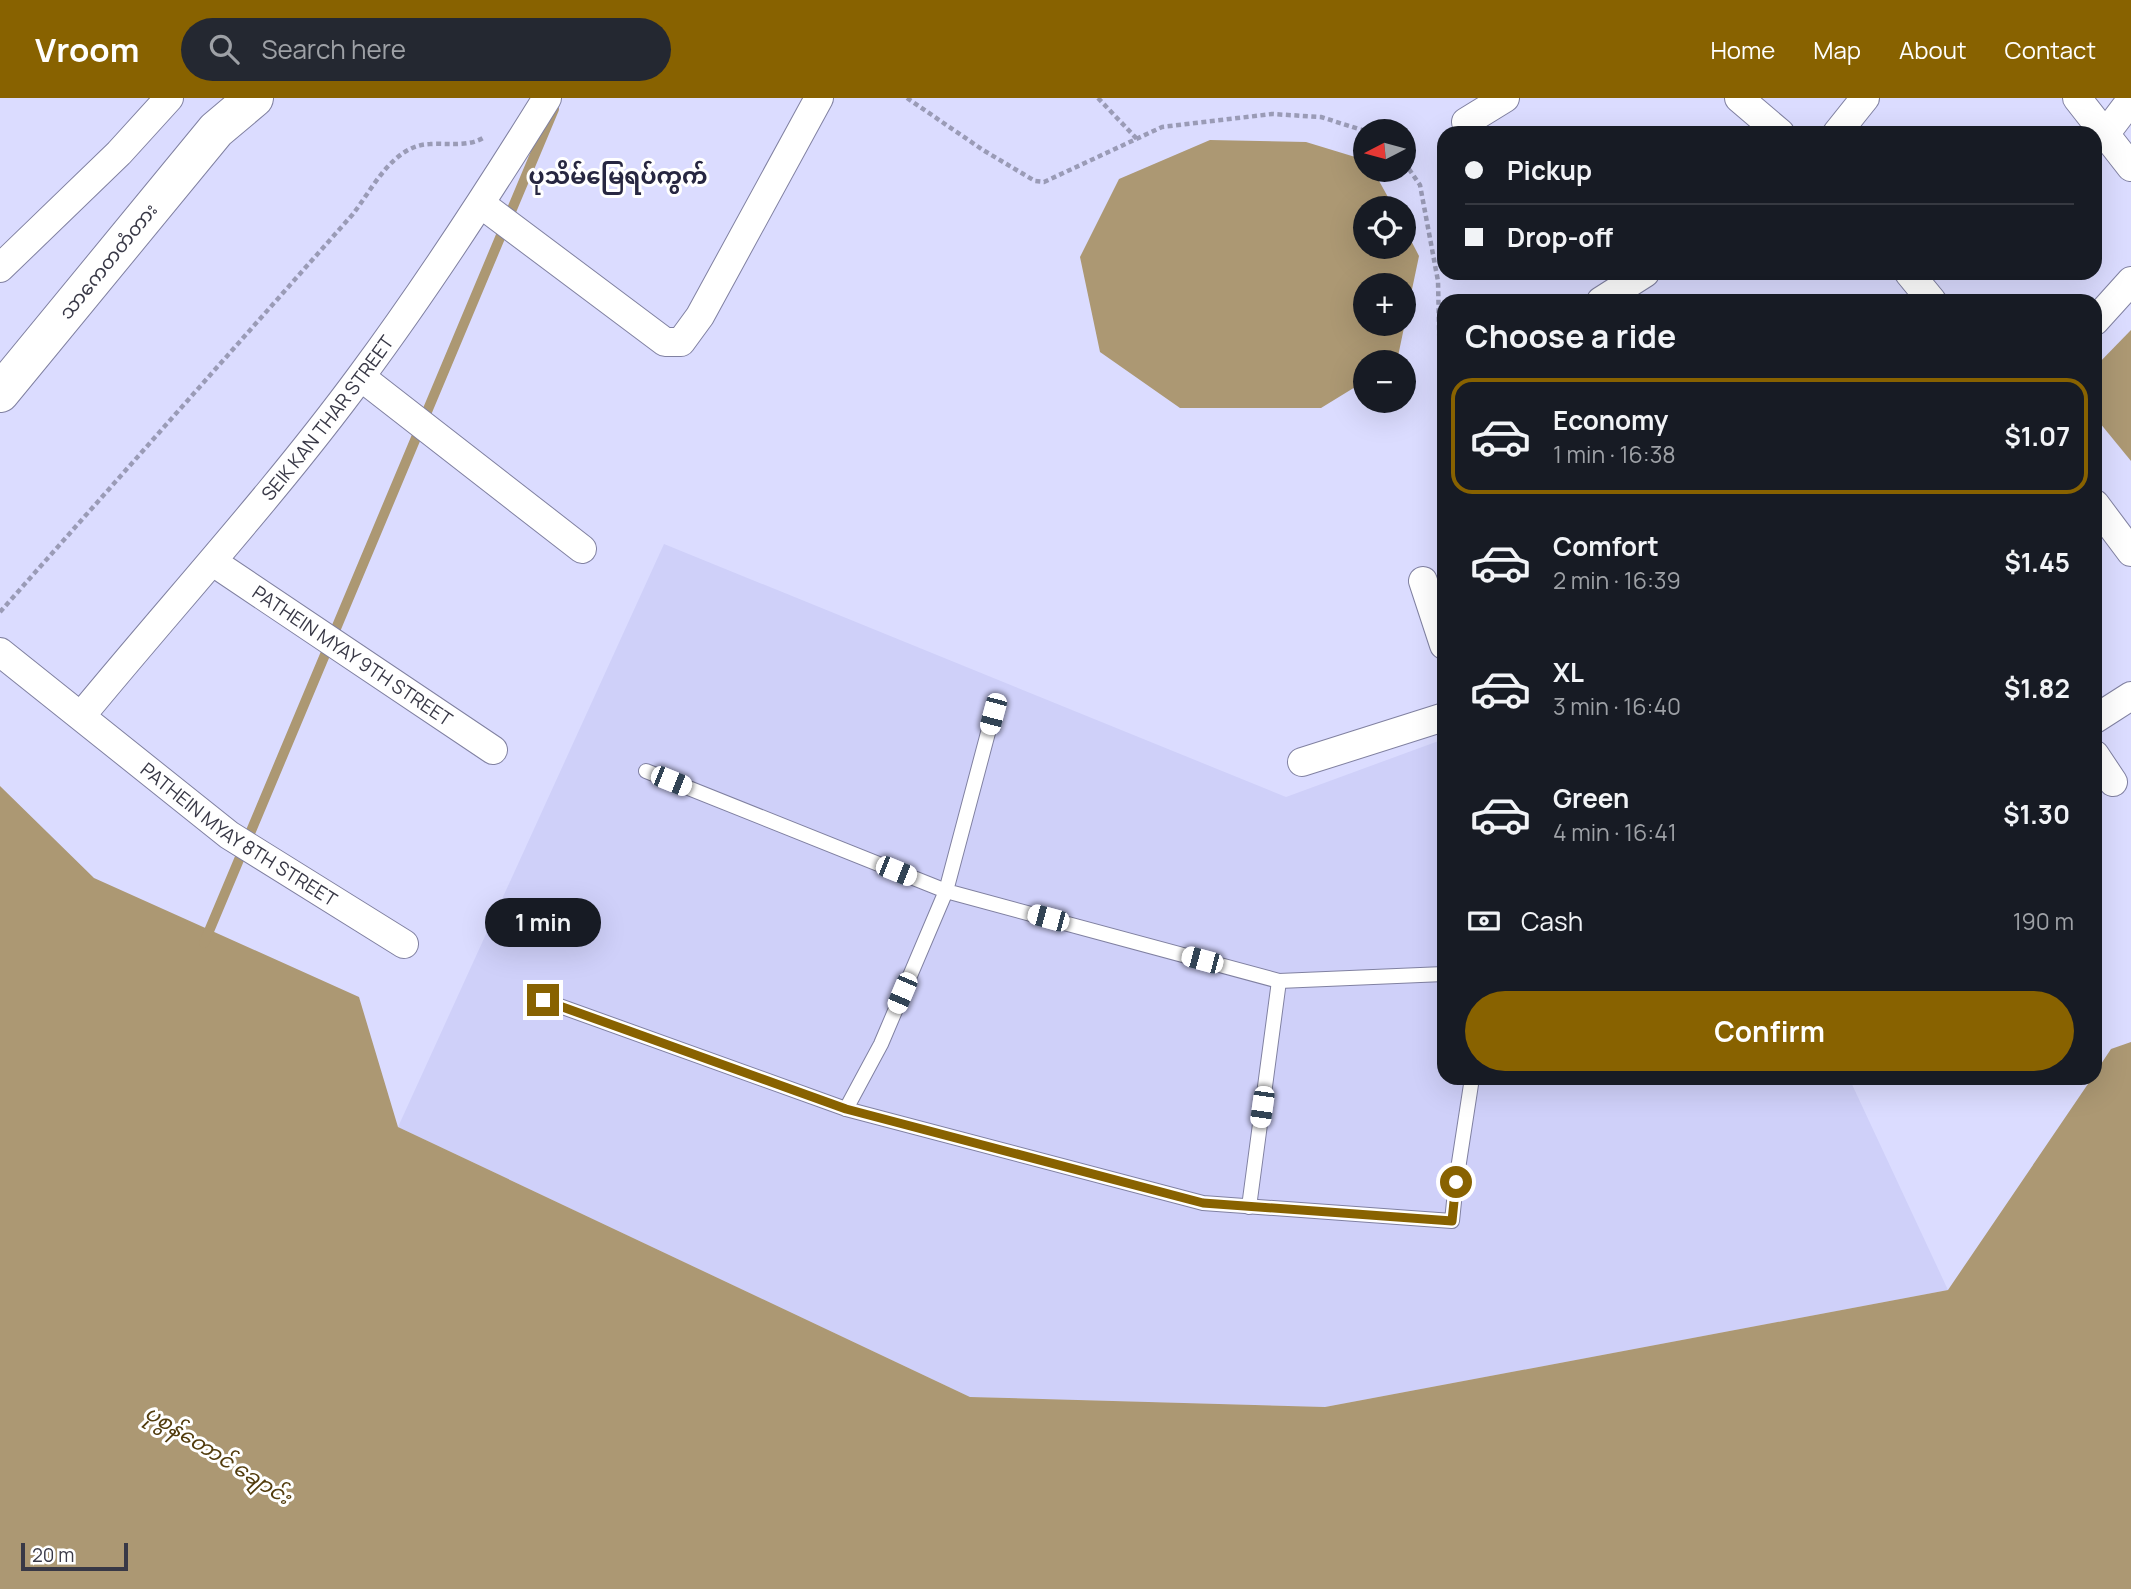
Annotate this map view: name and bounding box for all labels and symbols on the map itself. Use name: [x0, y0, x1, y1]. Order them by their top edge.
north arrow: [1353, 119, 1416, 182]
district label: ပုသိမ်မြေရပ်ကွက်: [528, 159, 708, 195]
street label: သာကေတတံတား: [53, 197, 163, 325]
street label: SEIK KAN THAR STREET: [255, 329, 400, 506]
street label: PATHEIN MYAY 9TH STREET: [247, 579, 458, 733]
car: [978, 691, 1009, 737]
street label: PATHEIN MYAY 8TH STREET: [135, 756, 343, 913]
car: [648, 763, 695, 799]
car: [873, 853, 920, 889]
callout: 1 min: [485, 898, 601, 948]
car: [1025, 902, 1072, 934]
car: [1179, 944, 1226, 976]
car: [885, 970, 920, 1016]
route end: [527, 984, 559, 1016]
car: [1249, 1085, 1276, 1129]
route start: [1440, 1166, 1472, 1198]
water label: ပုစွန်တောင် ချောင်း: [138, 1398, 298, 1515]
scale bar: [21, 1540, 128, 1572]

